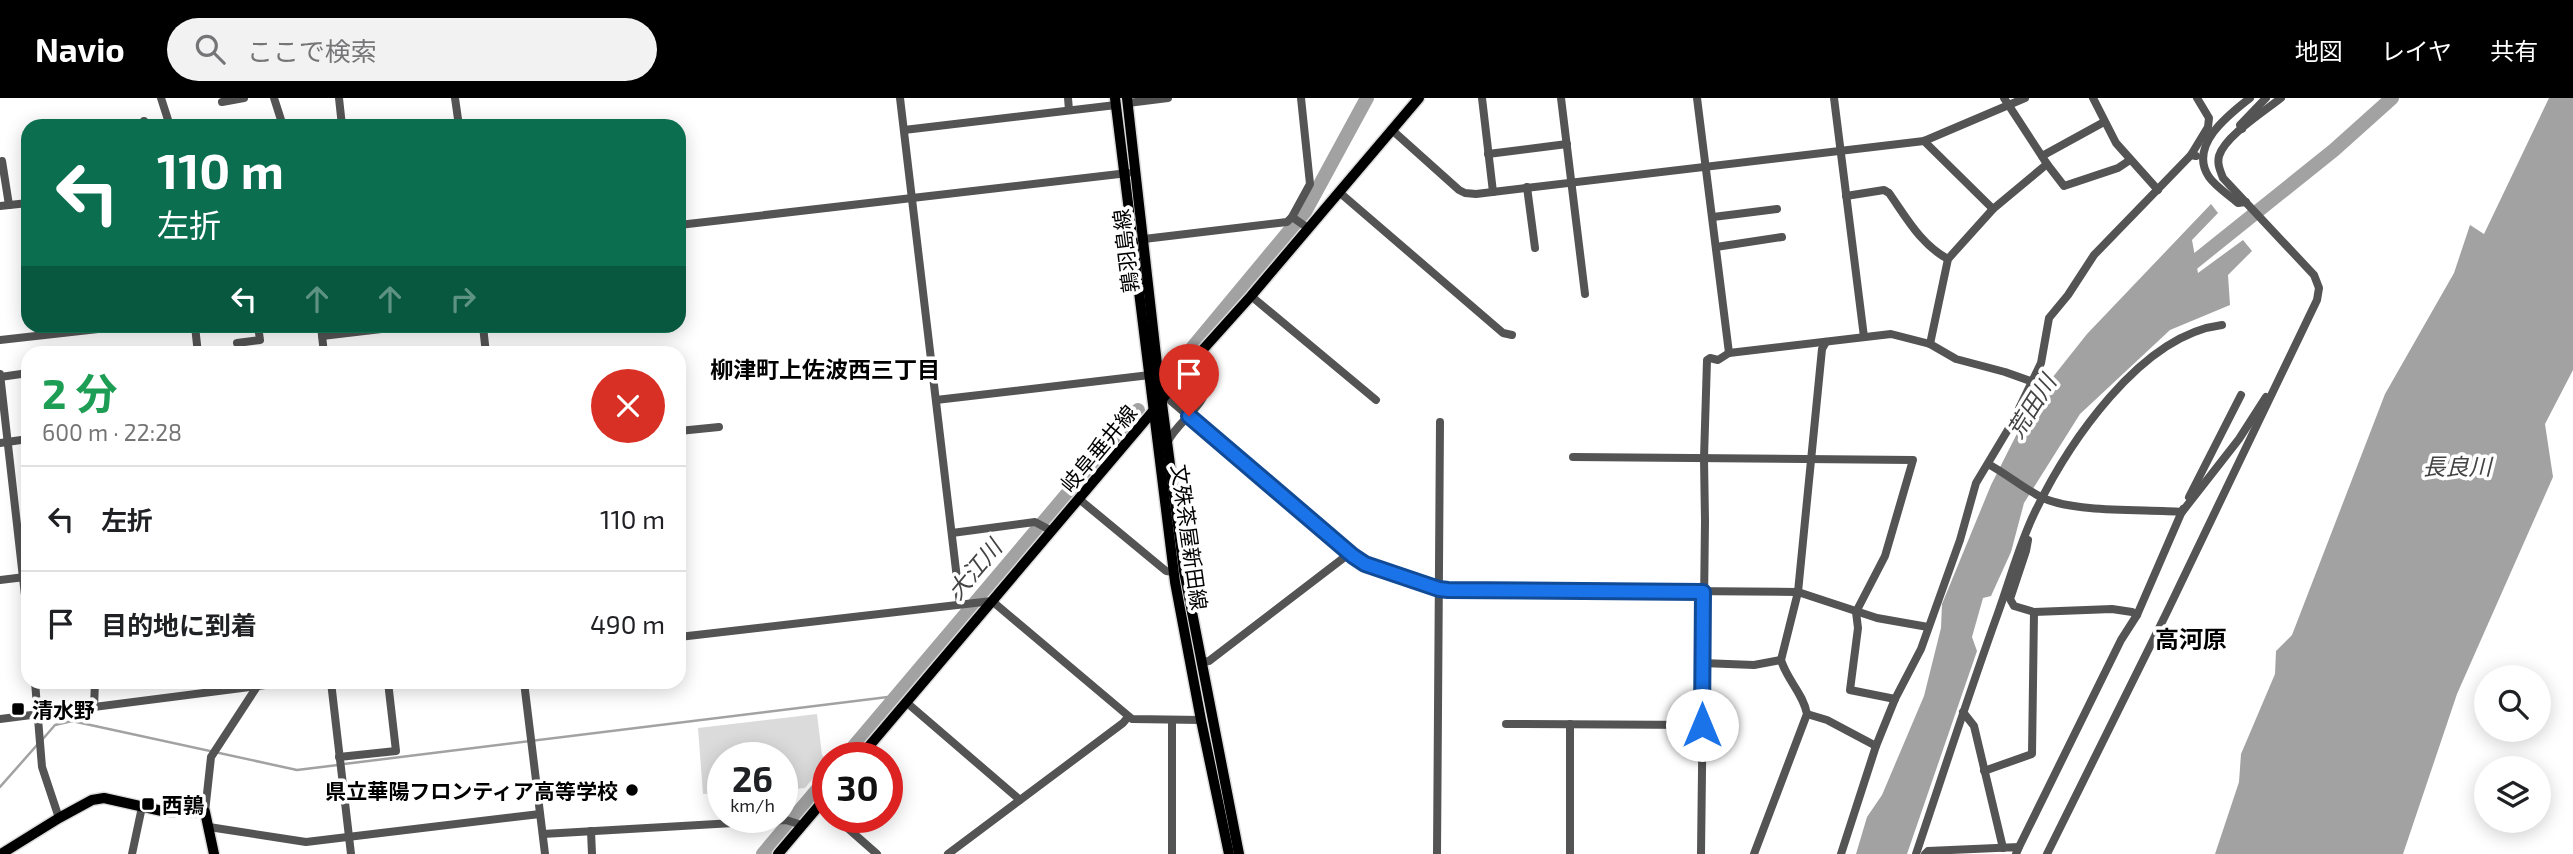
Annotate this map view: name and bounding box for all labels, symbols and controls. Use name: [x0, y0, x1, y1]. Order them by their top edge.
search box: [167, 18, 657, 81]
text: Navio: [35, 29, 125, 69]
icon: search: [191, 30, 229, 68]
text: ここで検索: [247, 35, 377, 66]
text: 地図: [2295, 36, 2343, 65]
text: レイヤ: [2381, 36, 2452, 65]
text: 共有: [2490, 36, 2538, 65]
text: 110 m: [157, 140, 284, 199]
icon: left: [42, 147, 133, 238]
text: 左折: [157, 205, 221, 243]
street label: 鶉羽島線: [1107, 208, 1143, 294]
icon: left: [225, 280, 263, 318]
icon: ahead: [298, 280, 336, 318]
icon: ahead: [371, 280, 409, 318]
icon: right: [444, 280, 482, 318]
pin: [1159, 344, 1219, 416]
district label: 柳津町上佐波西三丁目: [710, 355, 940, 383]
icon: arrive: [1170, 355, 1208, 393]
text: 2 分: [42, 367, 117, 417]
water label: 荒田川: [2001, 367, 2063, 443]
button: close: [591, 369, 665, 443]
street label: 岐阜垂井線: [1055, 400, 1141, 496]
text: 600 m · 22:28: [42, 418, 182, 446]
water label: 長良川: [2423, 452, 2495, 480]
street label: 文殊茶屋新田線: [1167, 462, 1213, 612]
icon: left: [42, 500, 80, 538]
text: 110 m: [600, 503, 665, 534]
text: 左折: [101, 504, 153, 535]
water label: 大江川: [941, 531, 1009, 604]
icon: arrive: [42, 605, 80, 643]
text: 490 m: [590, 608, 665, 639]
text: 目的地に到着: [101, 609, 257, 640]
district label: 高河原: [2155, 624, 2227, 653]
map controls: [2474, 665, 2551, 833]
button: search: [2474, 665, 2551, 742]
position arrow: [1665, 688, 1739, 762]
place label: 清水野: [32, 697, 95, 722]
marker: 清水野: [10, 701, 26, 717]
speed limit sign: 30: [812, 742, 903, 833]
button: layers: [2474, 756, 2551, 833]
text: 26: [732, 757, 773, 799]
place label: 県立華陽フロンティア高等学校: [325, 778, 618, 803]
marker: 県立華陽フロンティア高等学校: [624, 782, 640, 798]
place label: 西鶉: [162, 792, 204, 817]
text: km/h: [730, 794, 775, 816]
marker: 西鶉: [140, 796, 156, 812]

